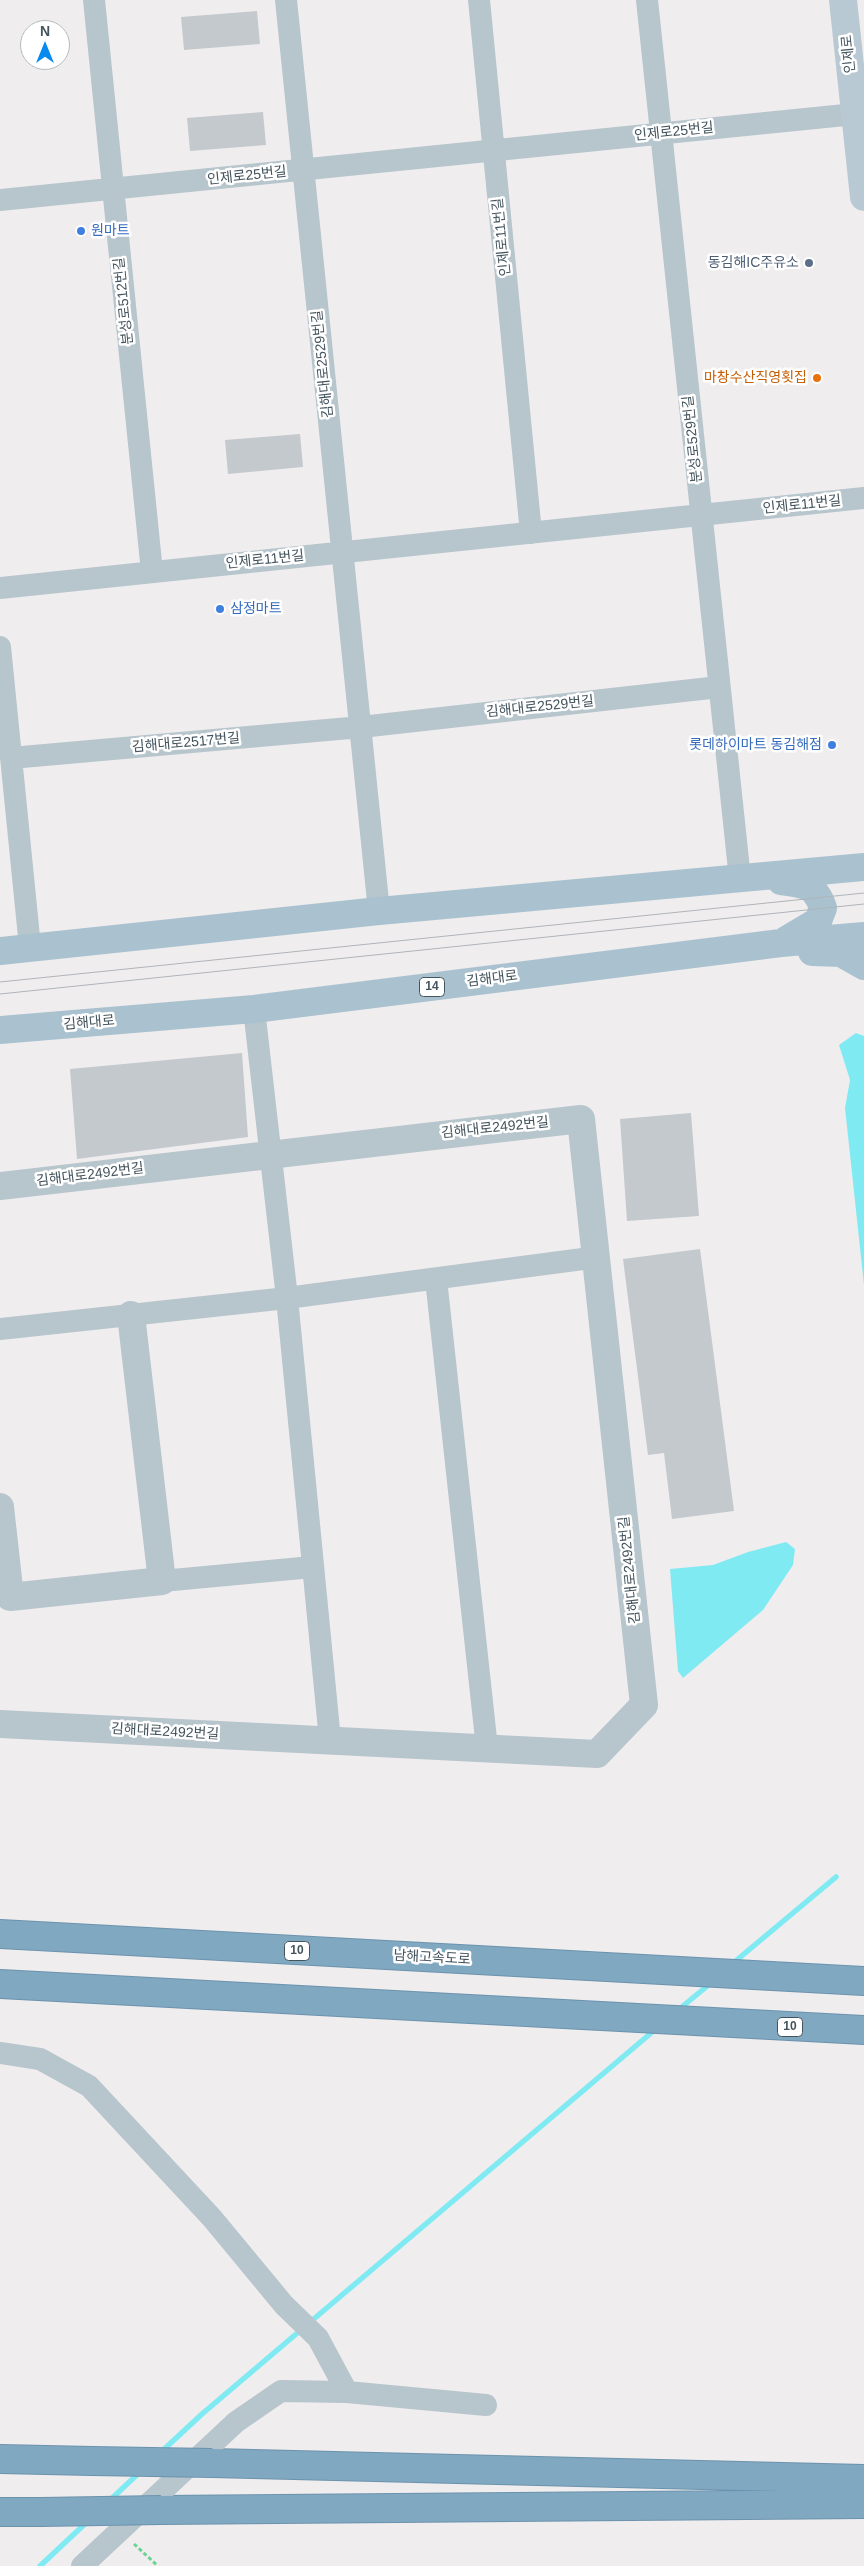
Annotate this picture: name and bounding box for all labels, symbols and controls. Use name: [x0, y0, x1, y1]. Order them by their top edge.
north arrow: [20, 20, 70, 70]
text: N: [40, 23, 50, 39]
street label: 인제로: [839, 34, 859, 74]
street label: 인제로25번길: [633, 119, 715, 145]
street label: 인제로25번길: [206, 163, 288, 189]
street label: 인제로11번길: [490, 197, 514, 277]
place label: 원마트: [91, 223, 130, 239]
marker: 원마트: [75, 225, 87, 237]
place label: 동김해IC주유소: [708, 255, 799, 271]
street label: 분성로512번길: [111, 256, 137, 346]
marker: 동김해IC주유소: [803, 257, 815, 269]
street label: 김해대로2529번길: [309, 309, 337, 419]
place label: 마창수산직영횟집: [704, 370, 807, 386]
marker: 마창수산직영횟집: [811, 372, 823, 384]
street label: 분성로529번길: [680, 394, 706, 484]
street label: 인제로11번길: [762, 493, 842, 517]
street label: 인제로11번길: [225, 548, 305, 572]
place label: 삼정마트: [230, 601, 282, 617]
marker: 삼정마트: [214, 603, 226, 615]
street label: 김해대로2529번길: [485, 693, 595, 721]
street label: 김해대로2517번길: [131, 730, 241, 756]
place label: 롯데하이마트 동김해점: [689, 737, 822, 753]
marker: 롯데하이마트 동김해점: [826, 739, 838, 751]
street label: 김해대로: [465, 968, 519, 990]
road number: 14: [420, 978, 444, 996]
street label: 김해대로: [63, 1012, 115, 1034]
street label: 김해대로2492번길: [440, 1114, 550, 1142]
street label: 김해대로2492번길: [35, 1160, 145, 1190]
street label: 김해대로2492번길: [616, 1515, 644, 1625]
street label: 김해대로2492번길: [110, 1721, 220, 1743]
road number: 10: [284, 1942, 310, 1960]
street label: 남해고속도로: [393, 1948, 471, 1968]
road number: 10: [778, 2018, 802, 2036]

